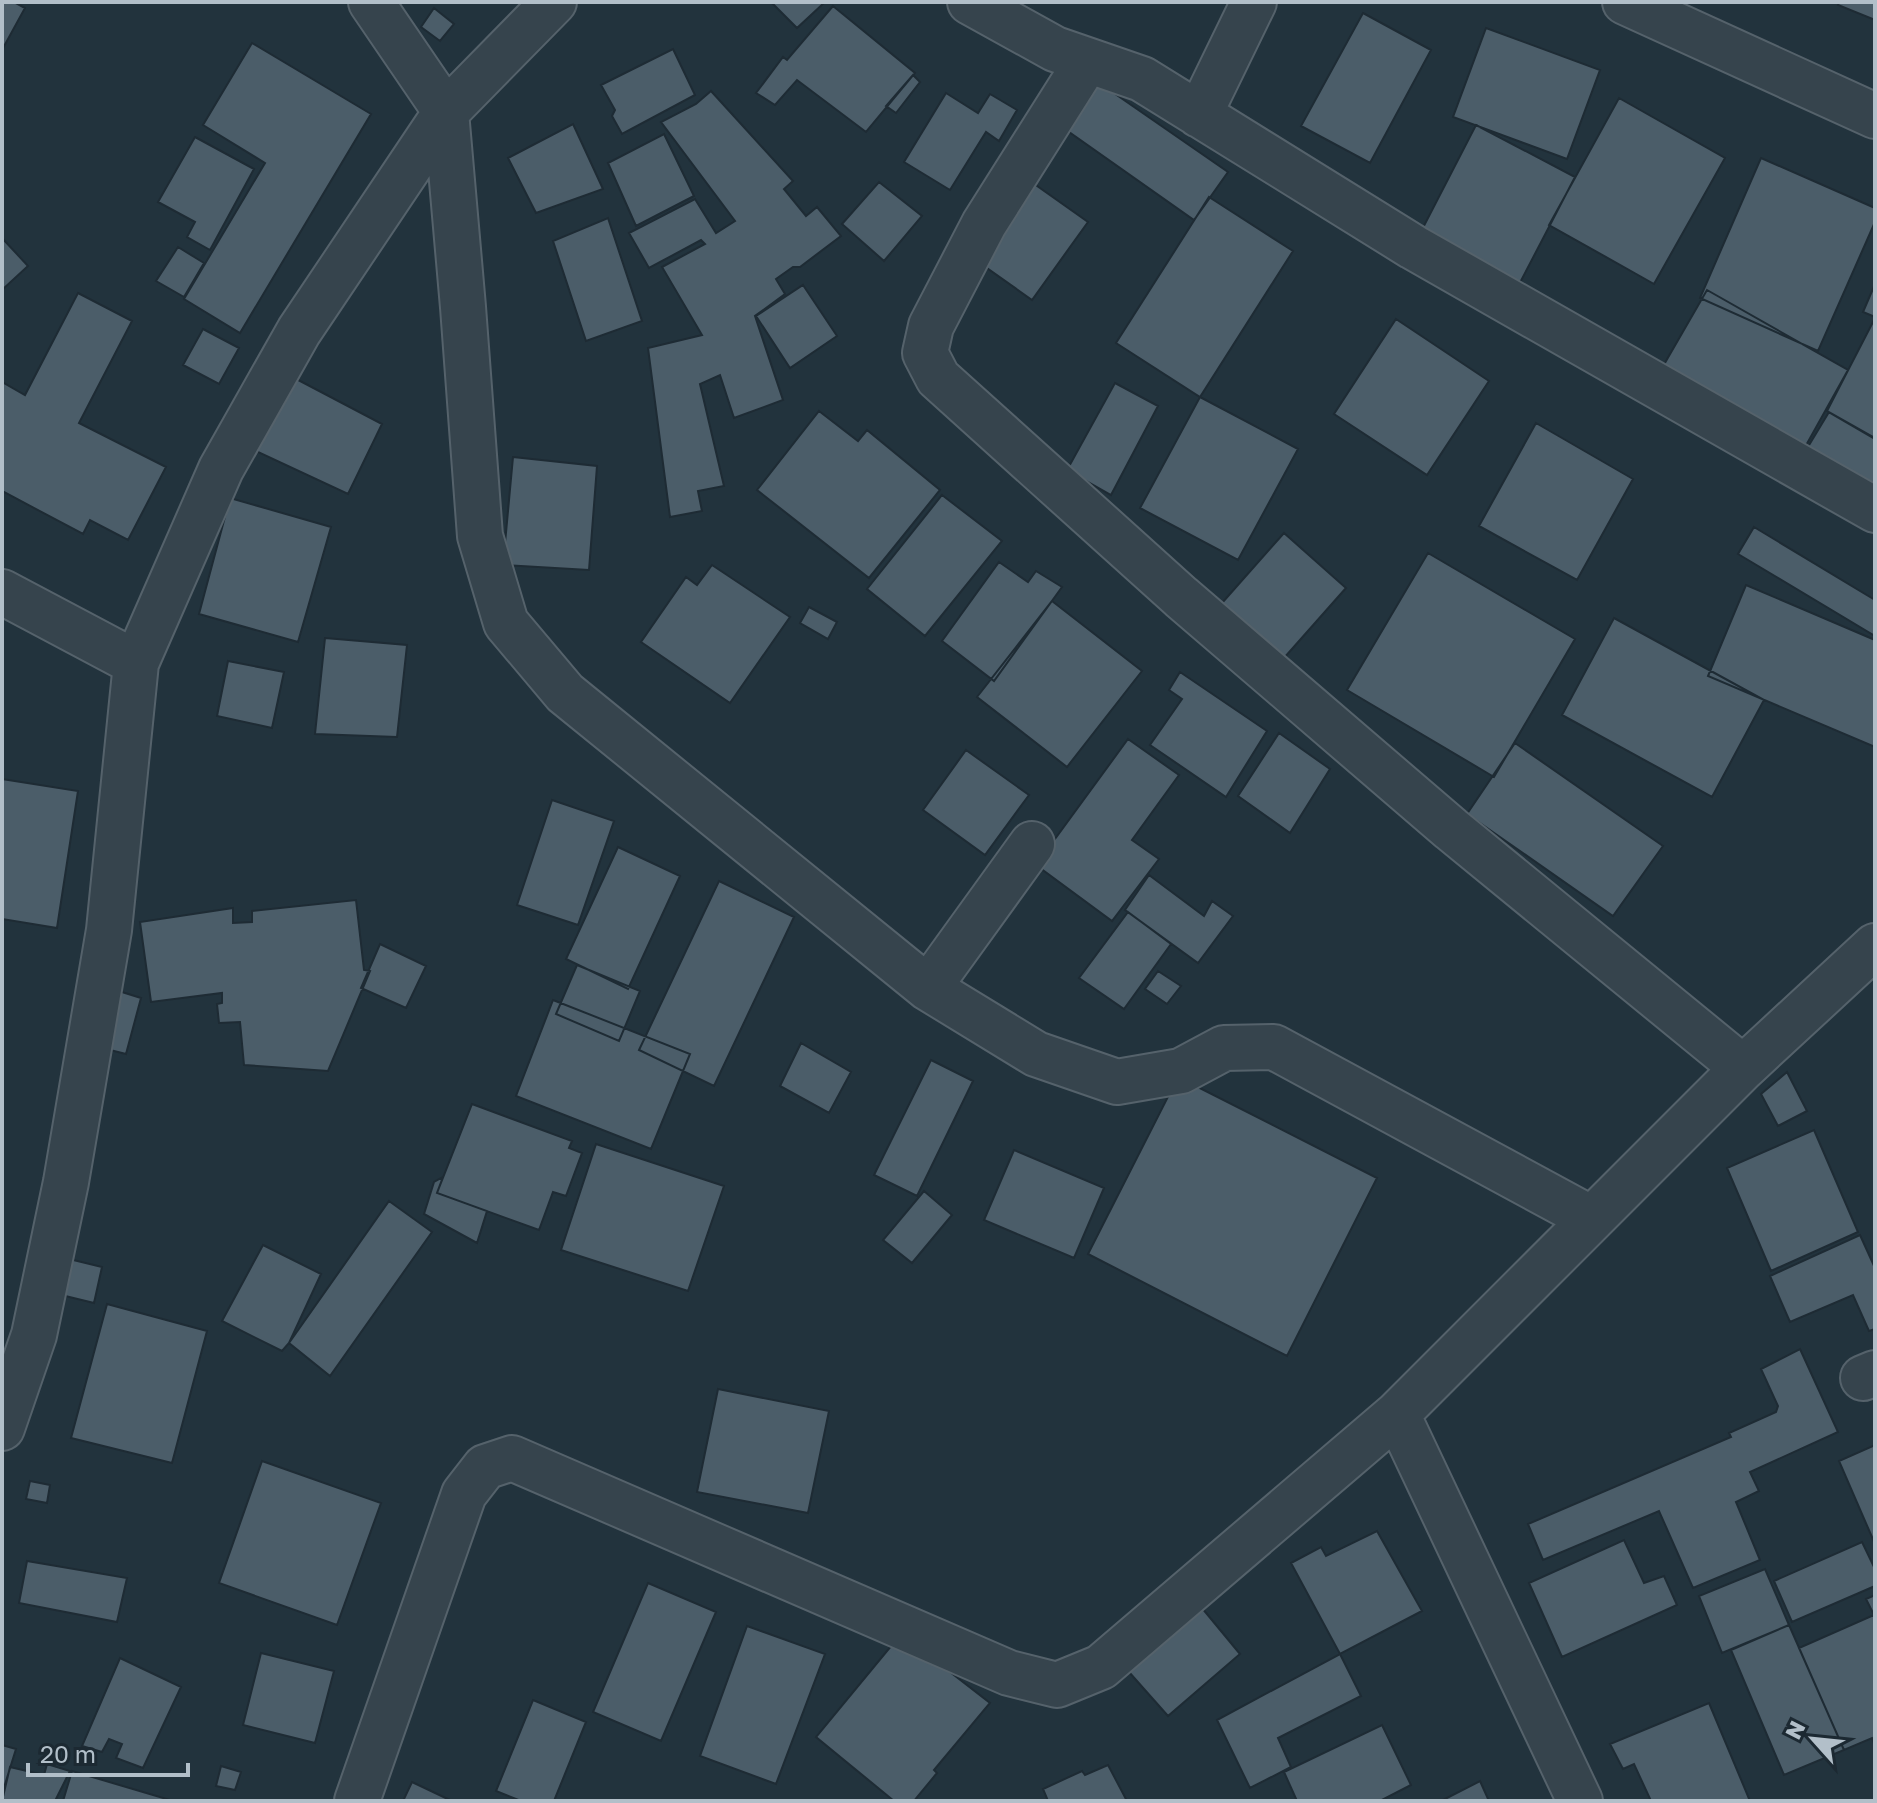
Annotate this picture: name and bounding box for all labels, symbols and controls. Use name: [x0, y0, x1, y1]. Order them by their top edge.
north arrow: [1773, 1699, 1853, 1779]
text: N: [1779, 1716, 1811, 1743]
scale bar: [28, 1727, 188, 1777]
text: 20 m: [40, 1739, 96, 1768]

